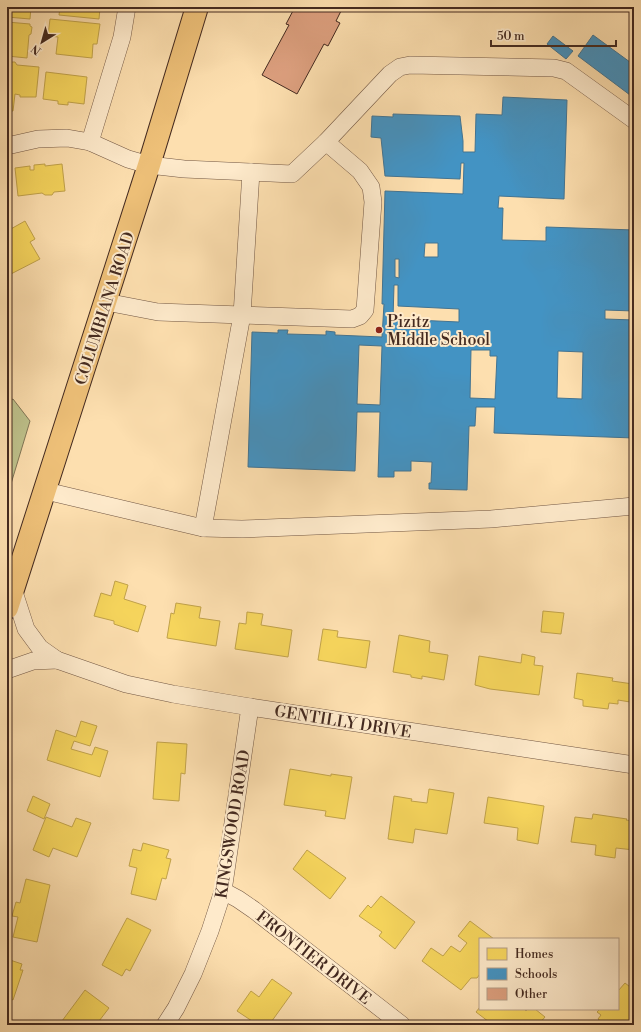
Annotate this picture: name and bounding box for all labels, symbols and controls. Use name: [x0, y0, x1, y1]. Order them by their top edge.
north arrow: [22, 22, 62, 62]
scale bar: [491, 22, 616, 48]
text: 50 m: [497, 29, 525, 44]
text: N: [29, 41, 44, 57]
street label: COLUMBIANA ROAD: [71, 229, 139, 387]
place label: Pizitz Middle School: [387, 312, 490, 350]
marker: Pizitz Middle School: [374, 325, 384, 335]
street label: GENTILLY DRIVE: [273, 701, 413, 743]
street label: KINGSWOOD ROAD: [211, 748, 255, 900]
street label: FRONTIER DRIVE: [252, 907, 375, 1009]
legend: [479, 938, 619, 1010]
text: Homes: [515, 947, 553, 962]
text: Schools: [515, 967, 557, 982]
text: Other: [515, 987, 547, 1002]

